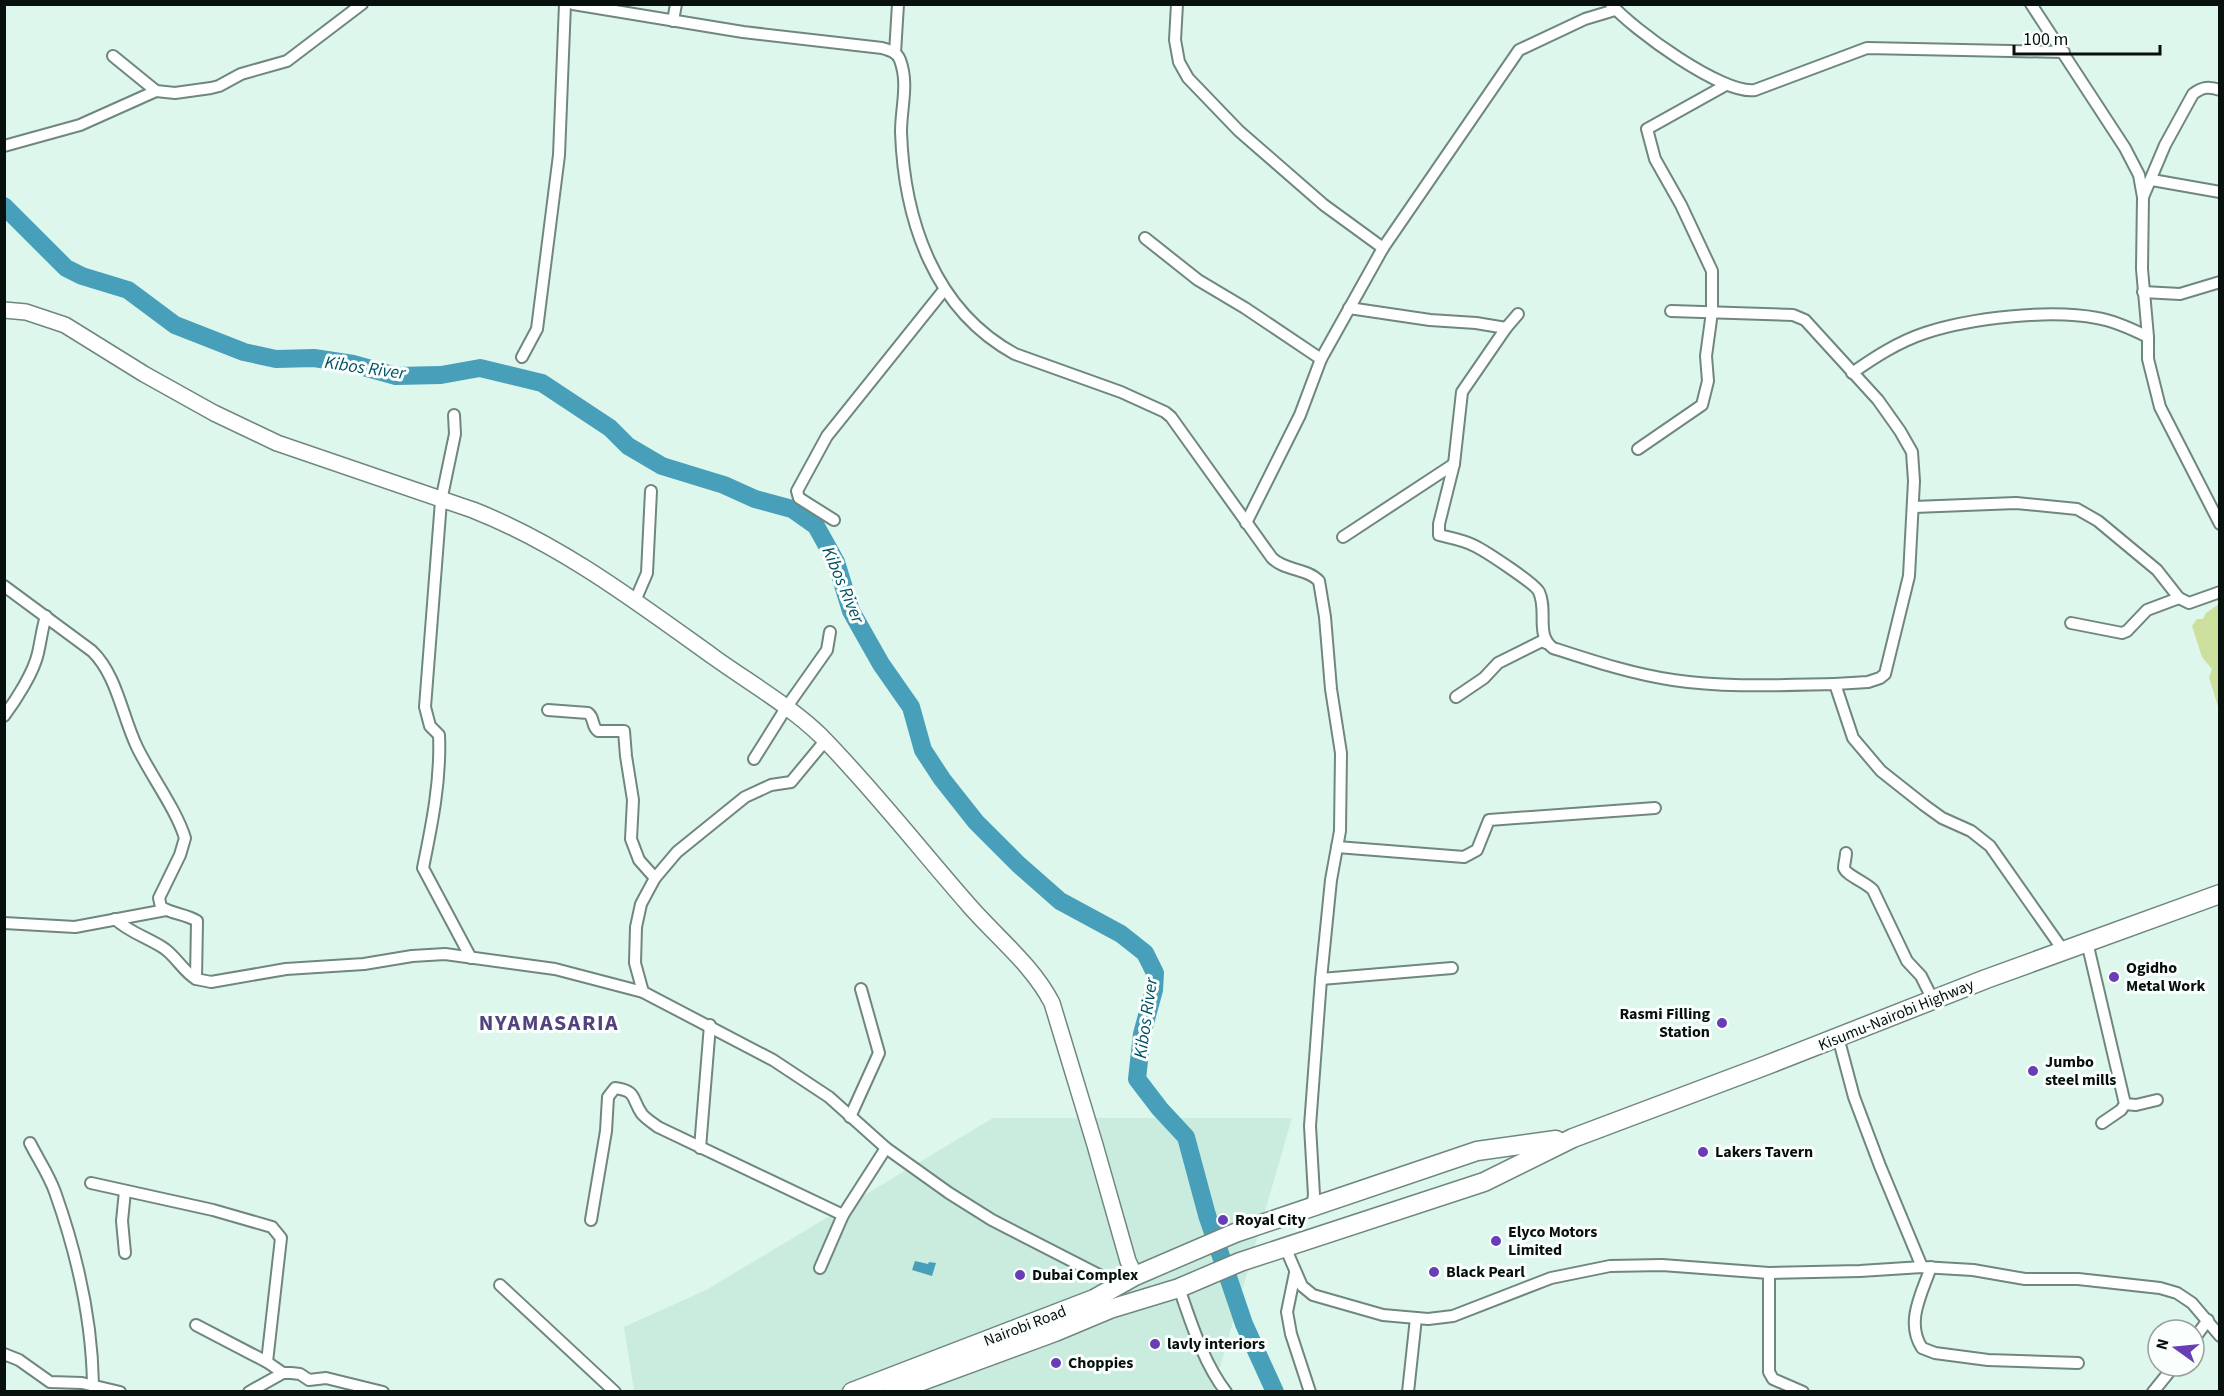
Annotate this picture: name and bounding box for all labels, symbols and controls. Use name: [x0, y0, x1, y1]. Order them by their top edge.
scale bar: [2014, 18, 2160, 56]
text: 100 m: [2023, 27, 2068, 52]
water label: Kibos River: [323, 350, 408, 386]
water label: Kibos River: [816, 543, 871, 628]
place label: Ogidho Metal Work: [2126, 957, 2206, 997]
marker: Ogidho Metal Work: [2107, 970, 2121, 984]
street label: Kisumu-Nairobi Highway: [1815, 974, 1978, 1056]
water label: Kibos River: [1128, 975, 1164, 1060]
place label: Rasmi Filling Station: [1619, 1003, 1710, 1043]
district label: NYAMASARIA: [479, 1007, 619, 1039]
marker: Rasmi Filling Station: [1715, 1016, 1729, 1030]
place label: Jumbo steel mills: [2045, 1051, 2116, 1091]
marker: Jumbo steel mills: [2026, 1064, 2040, 1078]
place label: Lakers Tavern: [1715, 1141, 1813, 1163]
marker: Lakers Tavern: [1696, 1145, 1710, 1159]
place label: Royal City: [1235, 1209, 1306, 1231]
marker: Royal City: [1216, 1213, 1230, 1227]
place label: Elyco Motors Limited: [1508, 1221, 1597, 1261]
marker: Elyco Motors Limited: [1489, 1234, 1503, 1248]
place label: Black Pearl: [1446, 1261, 1525, 1283]
place label: Dubai Complex: [1032, 1264, 1138, 1286]
marker: Black Pearl: [1427, 1265, 1441, 1279]
marker: Dubai Complex: [1013, 1268, 1027, 1282]
street label: Nairobi Road: [981, 1300, 1069, 1352]
north arrow: [2146, 1318, 2206, 1378]
place label: lavly interiors: [1167, 1333, 1265, 1355]
text: N: [2150, 1336, 2174, 1352]
marker: lavly interiors: [1148, 1337, 1162, 1351]
place label: Choppies: [1068, 1352, 1133, 1374]
marker: Choppies: [1049, 1356, 1063, 1370]

